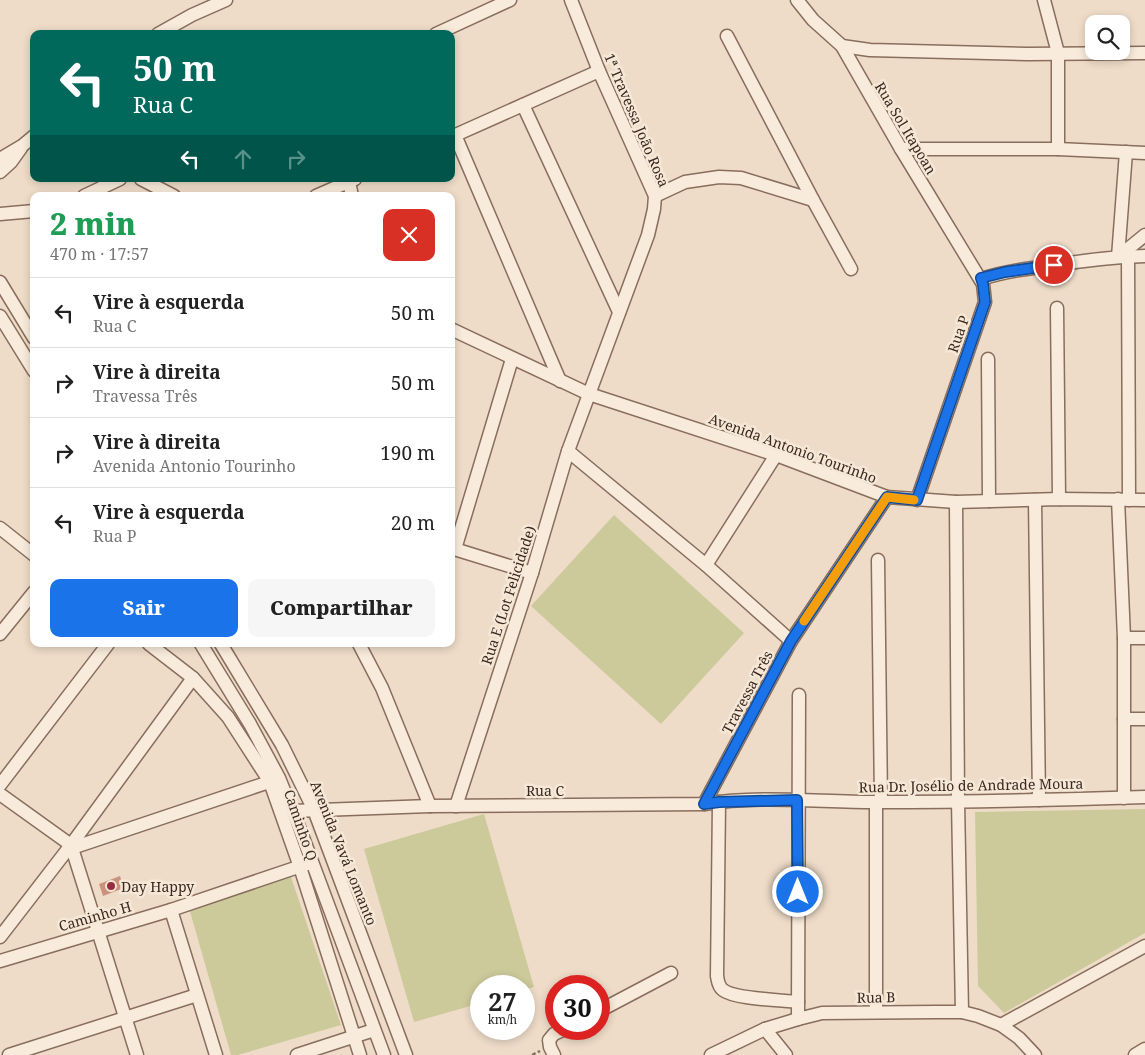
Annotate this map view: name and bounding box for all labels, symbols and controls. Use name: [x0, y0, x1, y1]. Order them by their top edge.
map controls: [1085, 15, 1130, 60]
button: search: [1085, 15, 1130, 60]
text: 50 m: [133, 44, 216, 91]
icon: left: [50, 50, 115, 115]
street label: 1ª Travessa João Rosa: [600, 50, 674, 190]
street label: Rua Sol Itapoan: [871, 78, 941, 178]
text: Rua C: [133, 89, 193, 119]
icon: left: [176, 145, 204, 173]
icon: ahead: [229, 145, 257, 173]
icon: right: [282, 145, 310, 173]
text: 2 min: [50, 203, 136, 244]
button: close: [383, 209, 435, 261]
text: 470 m · 17:57: [50, 243, 149, 265]
pin: [1033, 244, 1075, 286]
icon: arrive: [1040, 251, 1068, 279]
text: Vire à esquerda: [93, 289, 245, 315]
icon: left: [50, 299, 78, 327]
text: 50 m: [391, 300, 435, 326]
street label: Rua P: [943, 313, 973, 355]
text: Rua C: [93, 315, 137, 337]
text: Vire à direita: [93, 359, 221, 385]
icon: right: [50, 369, 78, 397]
text: 50 m: [391, 370, 435, 396]
text: Travessa Três: [93, 385, 198, 407]
street label: Avenida Antonio Tourinho: [706, 409, 880, 487]
text: Vire à direita: [93, 429, 221, 455]
icon: right: [50, 439, 78, 467]
text: 190 m: [380, 440, 435, 466]
text: Avenida Antonio Tourinho: [93, 455, 296, 477]
text: Vire à esquerda: [93, 499, 245, 525]
icon: left: [50, 509, 78, 537]
text: 20 m: [391, 510, 435, 536]
street label: Rua E (Lot Felicidade): [477, 523, 539, 667]
text: Rua P: [93, 525, 137, 547]
button: Sair: [50, 579, 238, 637]
button: Compartilhar: [248, 579, 435, 637]
street label: Travessa Três: [717, 647, 777, 737]
street label: Rua Dr. Josélio de Andrade Moura: [859, 774, 1084, 796]
street label: Avenida Vavá Lomanto: [306, 778, 382, 928]
street label: Rua C: [526, 781, 564, 800]
street label: Caminho Q: [280, 787, 322, 863]
position arrow: [771, 865, 823, 917]
place label: Day Happy: [121, 877, 194, 896]
marker: Day Happy: [105, 880, 117, 892]
street label: Caminho H: [56, 897, 134, 935]
speed limit sign: 30: [545, 975, 610, 1040]
text: 27: [488, 984, 517, 1018]
street label: Rua B: [856, 987, 896, 1007]
text: km/h: [488, 1011, 517, 1028]

